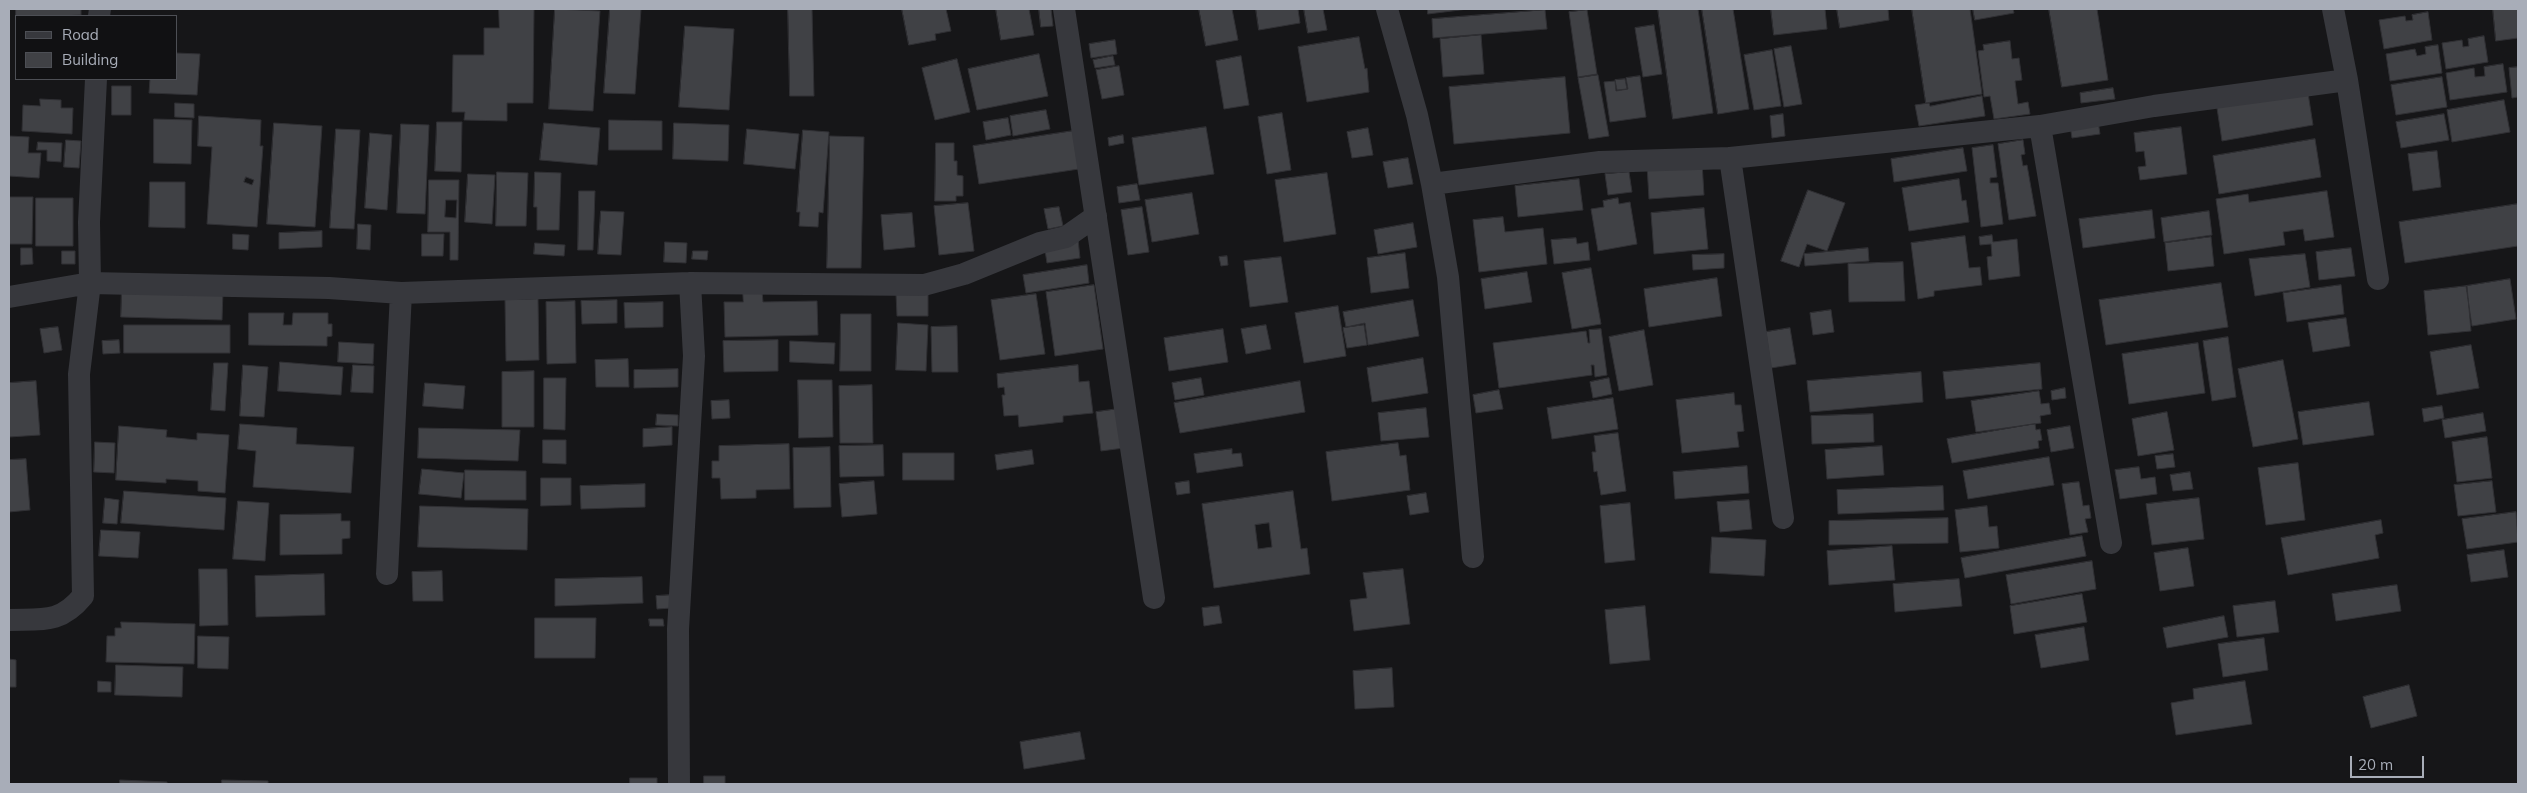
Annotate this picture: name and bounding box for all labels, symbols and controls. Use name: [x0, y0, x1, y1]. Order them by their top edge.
legend: [15, 15, 178, 80]
text: Road: [62, 25, 99, 44]
text: Building: [62, 50, 118, 69]
scale bar: [2352, 746, 2426, 778]
text: 20 m: [2358, 755, 2393, 774]

